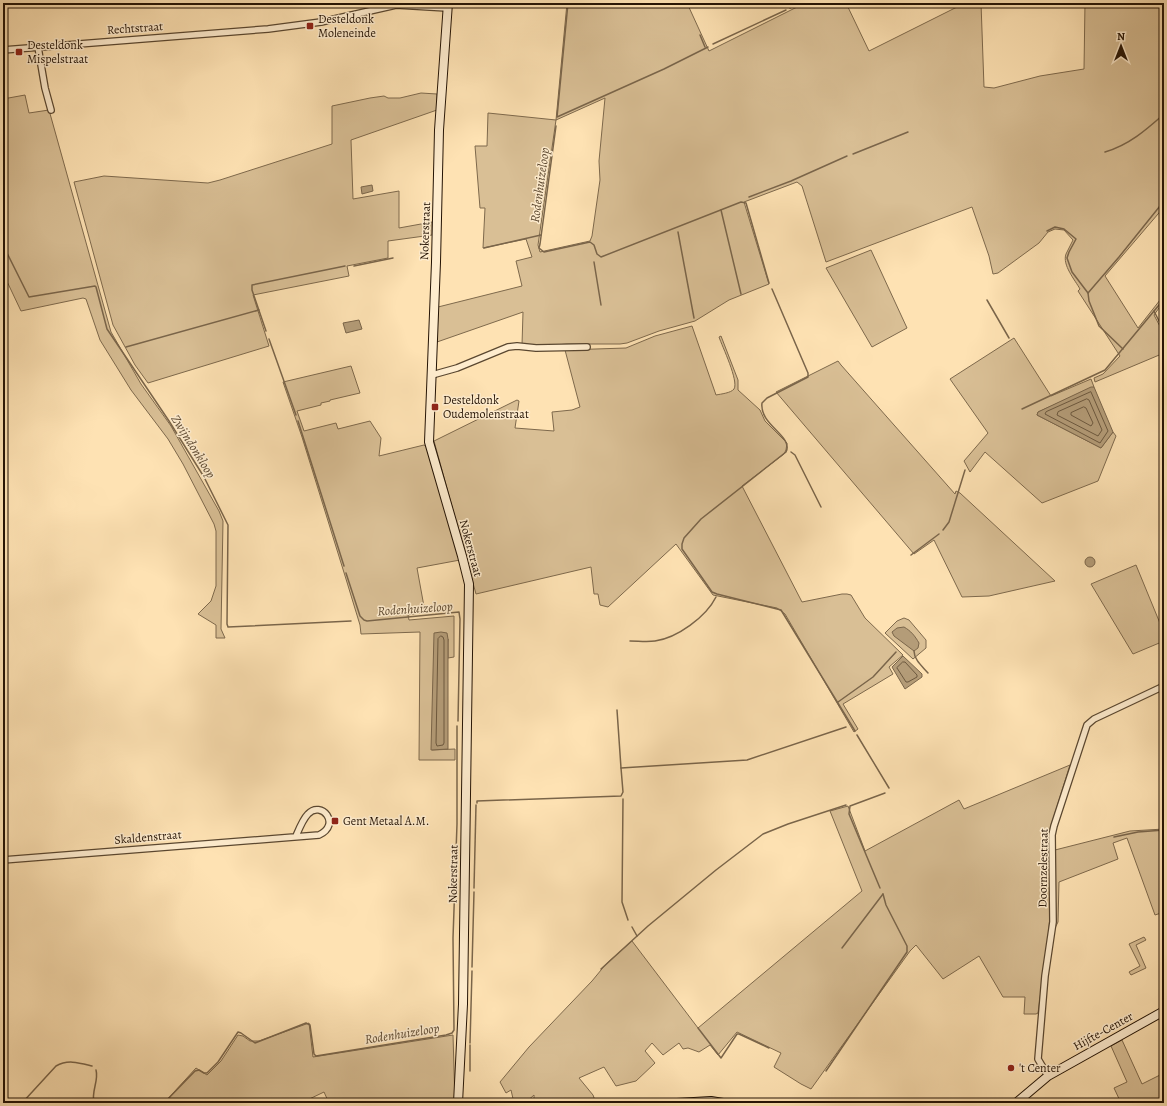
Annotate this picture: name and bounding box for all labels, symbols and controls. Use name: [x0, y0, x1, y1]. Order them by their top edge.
place label: Desteldonk Moleneinde: [318, 11, 376, 41]
street label: Rechtstraat: [106, 18, 164, 38]
marker: Desteldonk Moleneinde: [305, 21, 315, 31]
north arrow: [1101, 26, 1141, 66]
text: N: [1117, 29, 1125, 44]
place label: Desteldonk Mispelstraat: [27, 37, 88, 67]
marker: Desteldonk Mispelstraat: [14, 47, 24, 57]
water label: Rodenhuizeloop: [526, 147, 553, 224]
street label: Nokerstraat: [416, 201, 434, 260]
place label: Desteldonk Oudemolenstraat: [443, 392, 529, 422]
marker: Desteldonk Oudemolenstraat: [430, 402, 440, 412]
water label: Zwijndonkloop: [167, 411, 220, 481]
street label: Nokerstraat: [456, 518, 486, 578]
water label: Rodenhuizeloop: [377, 597, 453, 620]
place label: Gent Metaal A.M.: [343, 813, 429, 829]
marker: Gent Metaal A.M.: [330, 816, 340, 826]
street label: Skaldenstraat: [114, 826, 182, 848]
street label: Doornzelestraat: [1034, 828, 1052, 908]
street label: Nokerstraat: [444, 845, 462, 903]
street label: Hijfte-Center: [1070, 1008, 1136, 1054]
water label: Rodenhuizeloop: [363, 1019, 441, 1048]
place label: 't Center: [1019, 1060, 1061, 1076]
marker: 't Center: [1006, 1063, 1016, 1073]

